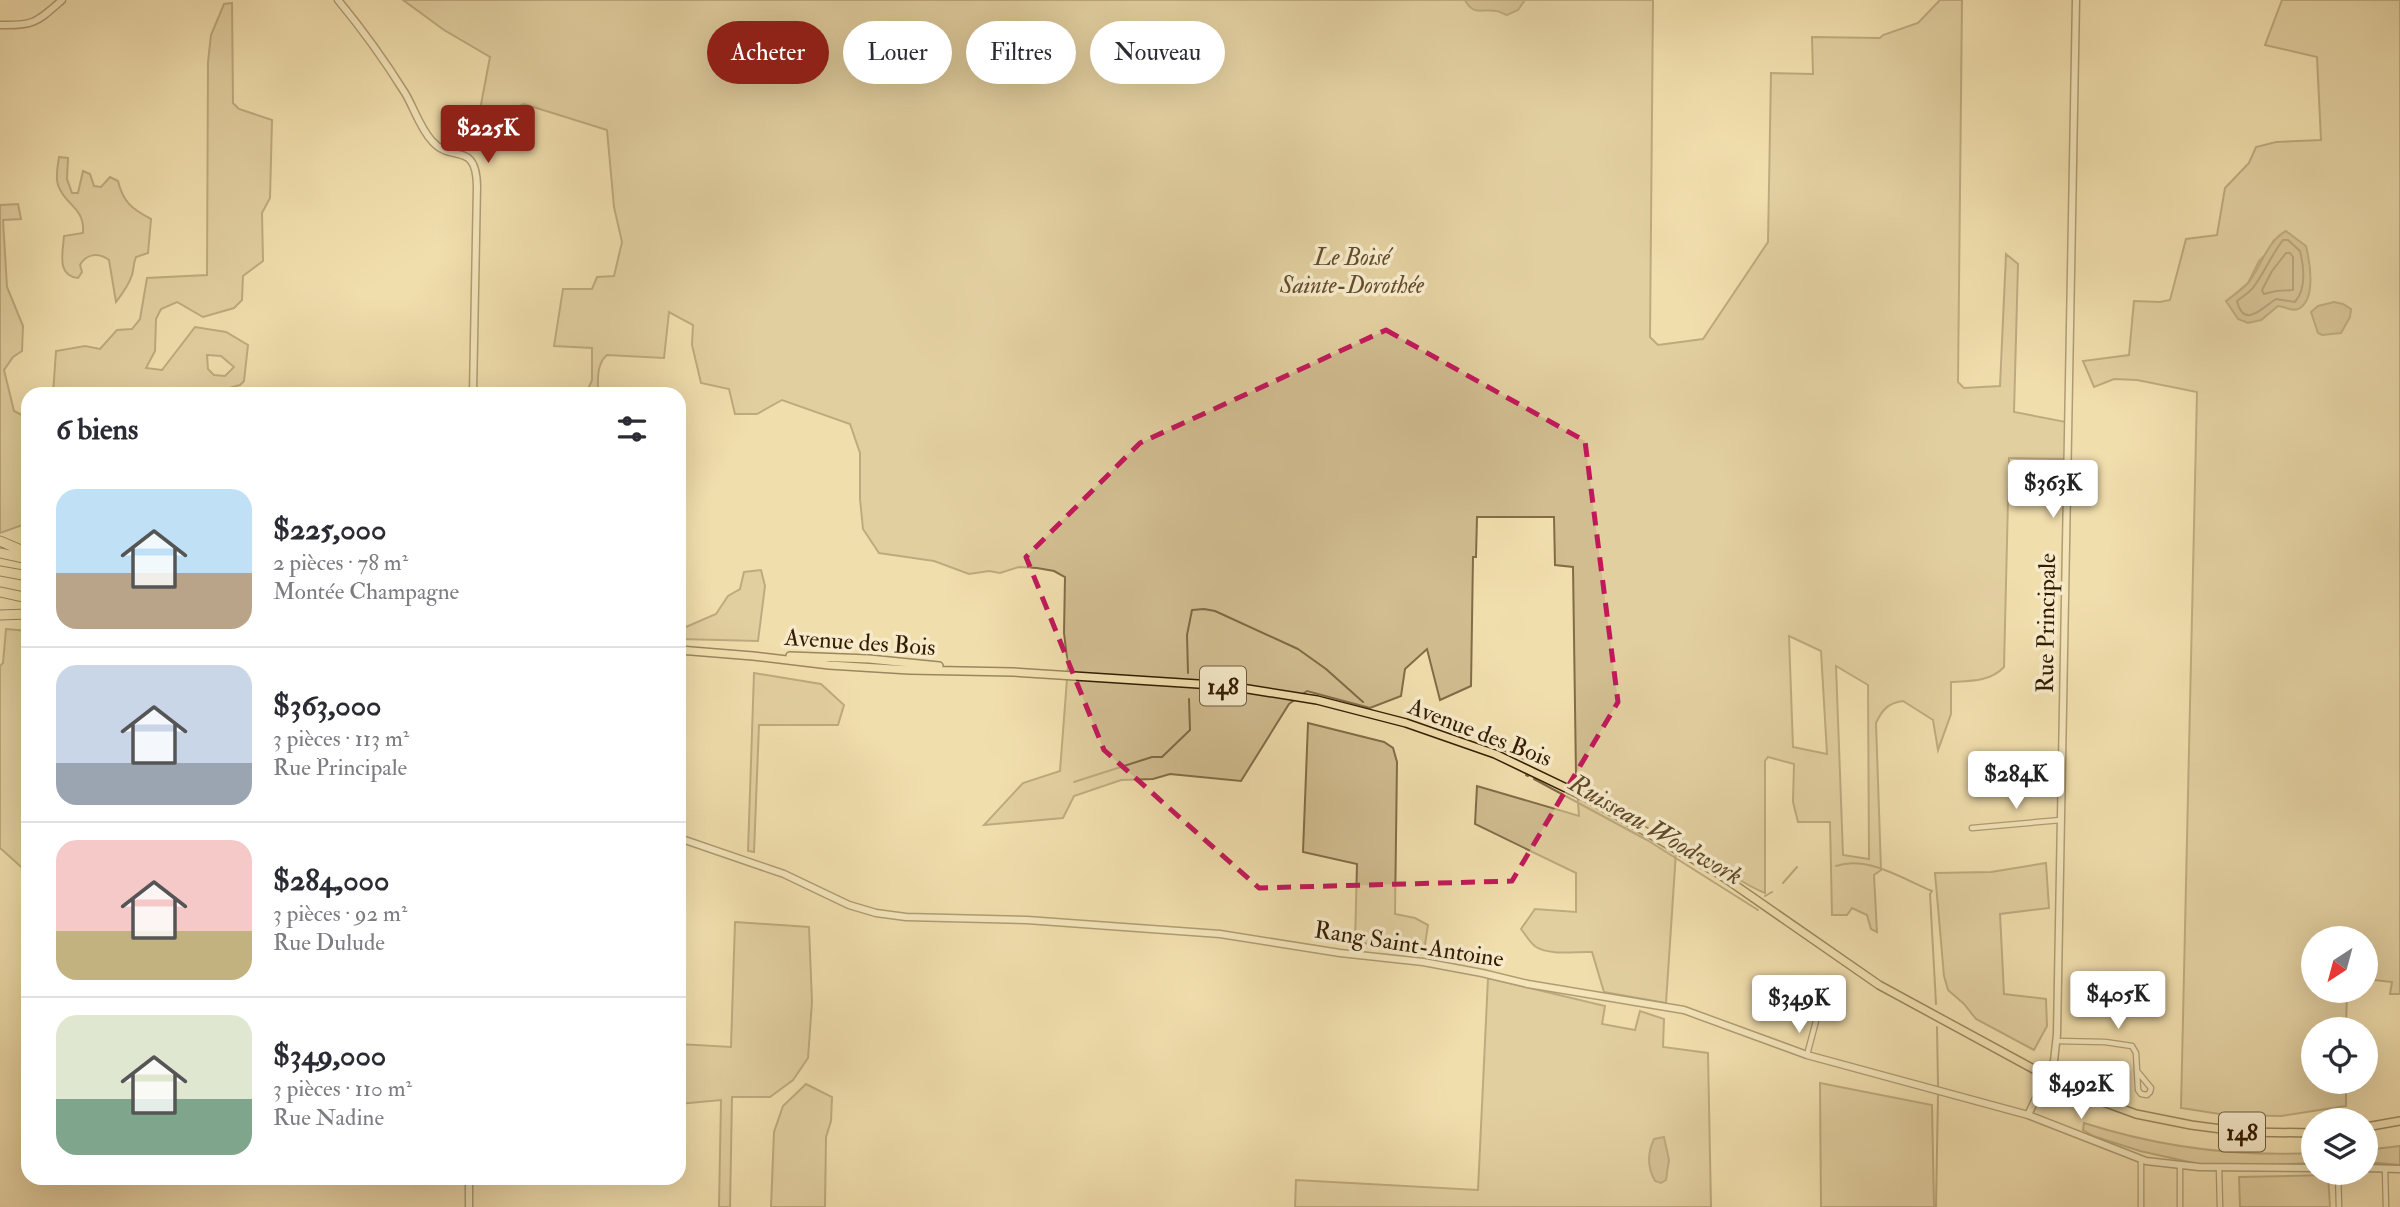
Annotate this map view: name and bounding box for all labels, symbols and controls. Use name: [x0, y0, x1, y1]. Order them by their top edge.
chip: Acheter: [707, 21, 829, 84]
chip: Louer: [843, 21, 952, 84]
chip: Filtres: [966, 21, 1076, 84]
chip: Nouveau: [1090, 21, 1225, 84]
pin: $225K: [439, 106, 537, 165]
text: $225K: [457, 113, 519, 142]
park label: Le Boisé Sainte-Dorothée: [1279, 242, 1425, 301]
icon: filters: [613, 410, 651, 448]
text: 6 biens: [56, 411, 138, 448]
pin: $363K: [2004, 461, 2102, 520]
text: $363K: [2024, 468, 2082, 497]
text: $225,000: [273, 511, 386, 548]
icon: home: [112, 517, 196, 601]
text: 2 pièces · 78 m²: [273, 548, 408, 577]
street label: Rue Principale: [2030, 553, 2063, 693]
text: Montée Champagne: [273, 577, 459, 606]
street label: Avenue des Bois: [782, 622, 937, 663]
road number: 148: [1200, 666, 1246, 706]
text: $363,000: [273, 687, 381, 724]
street label: Avenue des Bois: [1403, 690, 1556, 774]
icon: home: [112, 693, 196, 777]
text: 3 pièces · 113 m²: [273, 724, 409, 753]
pin: $284K: [1967, 752, 2065, 811]
text: Rue Principale: [273, 753, 407, 782]
text: $284K: [1984, 759, 2048, 788]
water label: Ruisseau Woodwork: [1562, 767, 1748, 892]
text: $284,000: [273, 862, 389, 899]
icon: home: [112, 868, 196, 952]
text: 3 pièces · 92 m²: [273, 899, 407, 928]
street label: Rang Saint-Antoine: [1312, 914, 1506, 975]
north arrow: [2301, 926, 2378, 1003]
map controls: [2301, 926, 2378, 1185]
text: Rue Dulude: [273, 928, 385, 957]
pin: $405K: [2069, 972, 2167, 1031]
pin: $349K: [1750, 976, 1848, 1035]
text: $405K: [2086, 979, 2150, 1008]
text: $349K: [1768, 983, 1830, 1012]
button: locate: [2301, 1017, 2378, 1094]
text: $349,000: [273, 1037, 386, 1074]
icon: home: [112, 1043, 196, 1127]
pin: $492K: [2032, 1062, 2130, 1121]
text: $492K: [2049, 1069, 2113, 1098]
text: 3 pièces · 110 m²: [273, 1074, 412, 1103]
text: Rue Nadine: [273, 1103, 384, 1132]
button: layers: [2301, 1108, 2378, 1185]
road number: 148: [2219, 1112, 2265, 1152]

